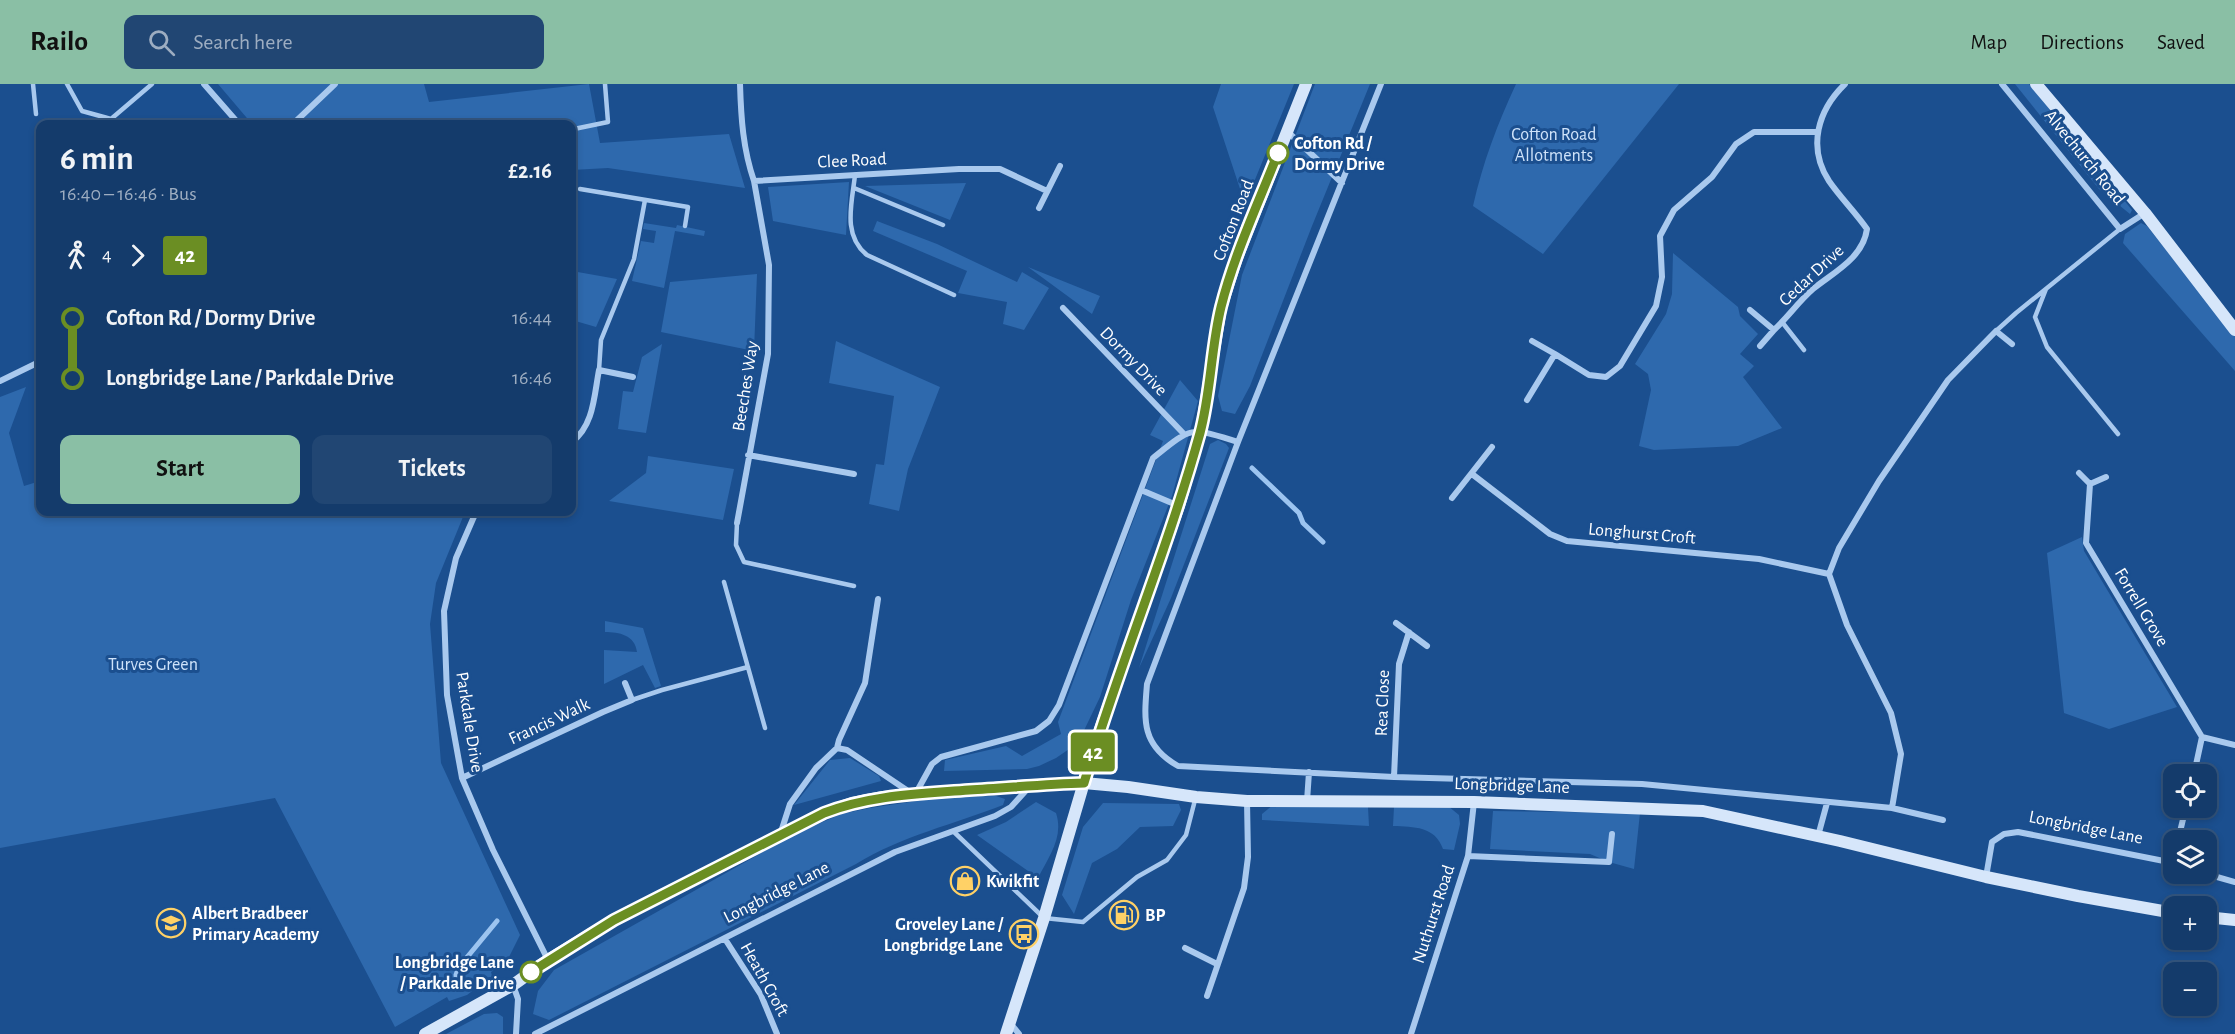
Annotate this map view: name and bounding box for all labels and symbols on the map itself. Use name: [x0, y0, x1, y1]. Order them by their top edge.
street label: Alvechurch Road: [2041, 107, 2128, 209]
park label: Cofton Road Allotments: [1511, 126, 1597, 165]
place label: Cofton Rd / Dormy Drive: [1294, 135, 1385, 174]
marker: Cofton Rd / Dormy Drive: [1267, 142, 1289, 164]
street label: Clee Road: [817, 150, 887, 172]
street label: Cofton Road: [1210, 177, 1258, 263]
street label: Cedar Drive: [1776, 242, 1847, 310]
street label: Dormy Drive: [1096, 324, 1170, 400]
street label: Beeches Way: [730, 339, 762, 433]
street label: Longhurst Croft: [1587, 520, 1697, 548]
street label: Forrell Grove: [2111, 565, 2172, 650]
park label: Turves Green: [108, 656, 198, 674]
street label: Rea Close: [1373, 669, 1393, 737]
street label: Parkdale Drive: [452, 671, 486, 774]
street label: Francis Walk: [506, 695, 593, 748]
line badge: 42: [1066, 732, 1120, 772]
street label: Longbridge Lane: [1454, 775, 1570, 797]
street label: Longbridge Lane: [2027, 808, 2144, 848]
street label: Longbridge Lane: [721, 859, 832, 927]
street label: Nuthurst Road: [1410, 863, 1458, 966]
shop icon: Kwikfit: [949, 865, 981, 897]
place label: Kwikfit: [986, 873, 1039, 891]
fuel station icon: BP: [1108, 899, 1140, 931]
place label: Albert Bradbeer Primary Academy: [192, 905, 320, 944]
school or university icon: Albert Bradbeer Primary Academy: [155, 907, 187, 939]
place label: BP: [1145, 907, 1165, 925]
place label: Groveley Lane / Longbridge Lane: [884, 916, 1004, 955]
bus stop icon: Groveley Lane / Longbridge Lane: [1008, 918, 1040, 950]
street label: Heath Croft: [737, 940, 792, 1020]
place label: Longbridge Lane / Parkdale Drive: [395, 954, 514, 993]
marker: Longbridge Lane / Parkdale Drive: [520, 961, 542, 983]

